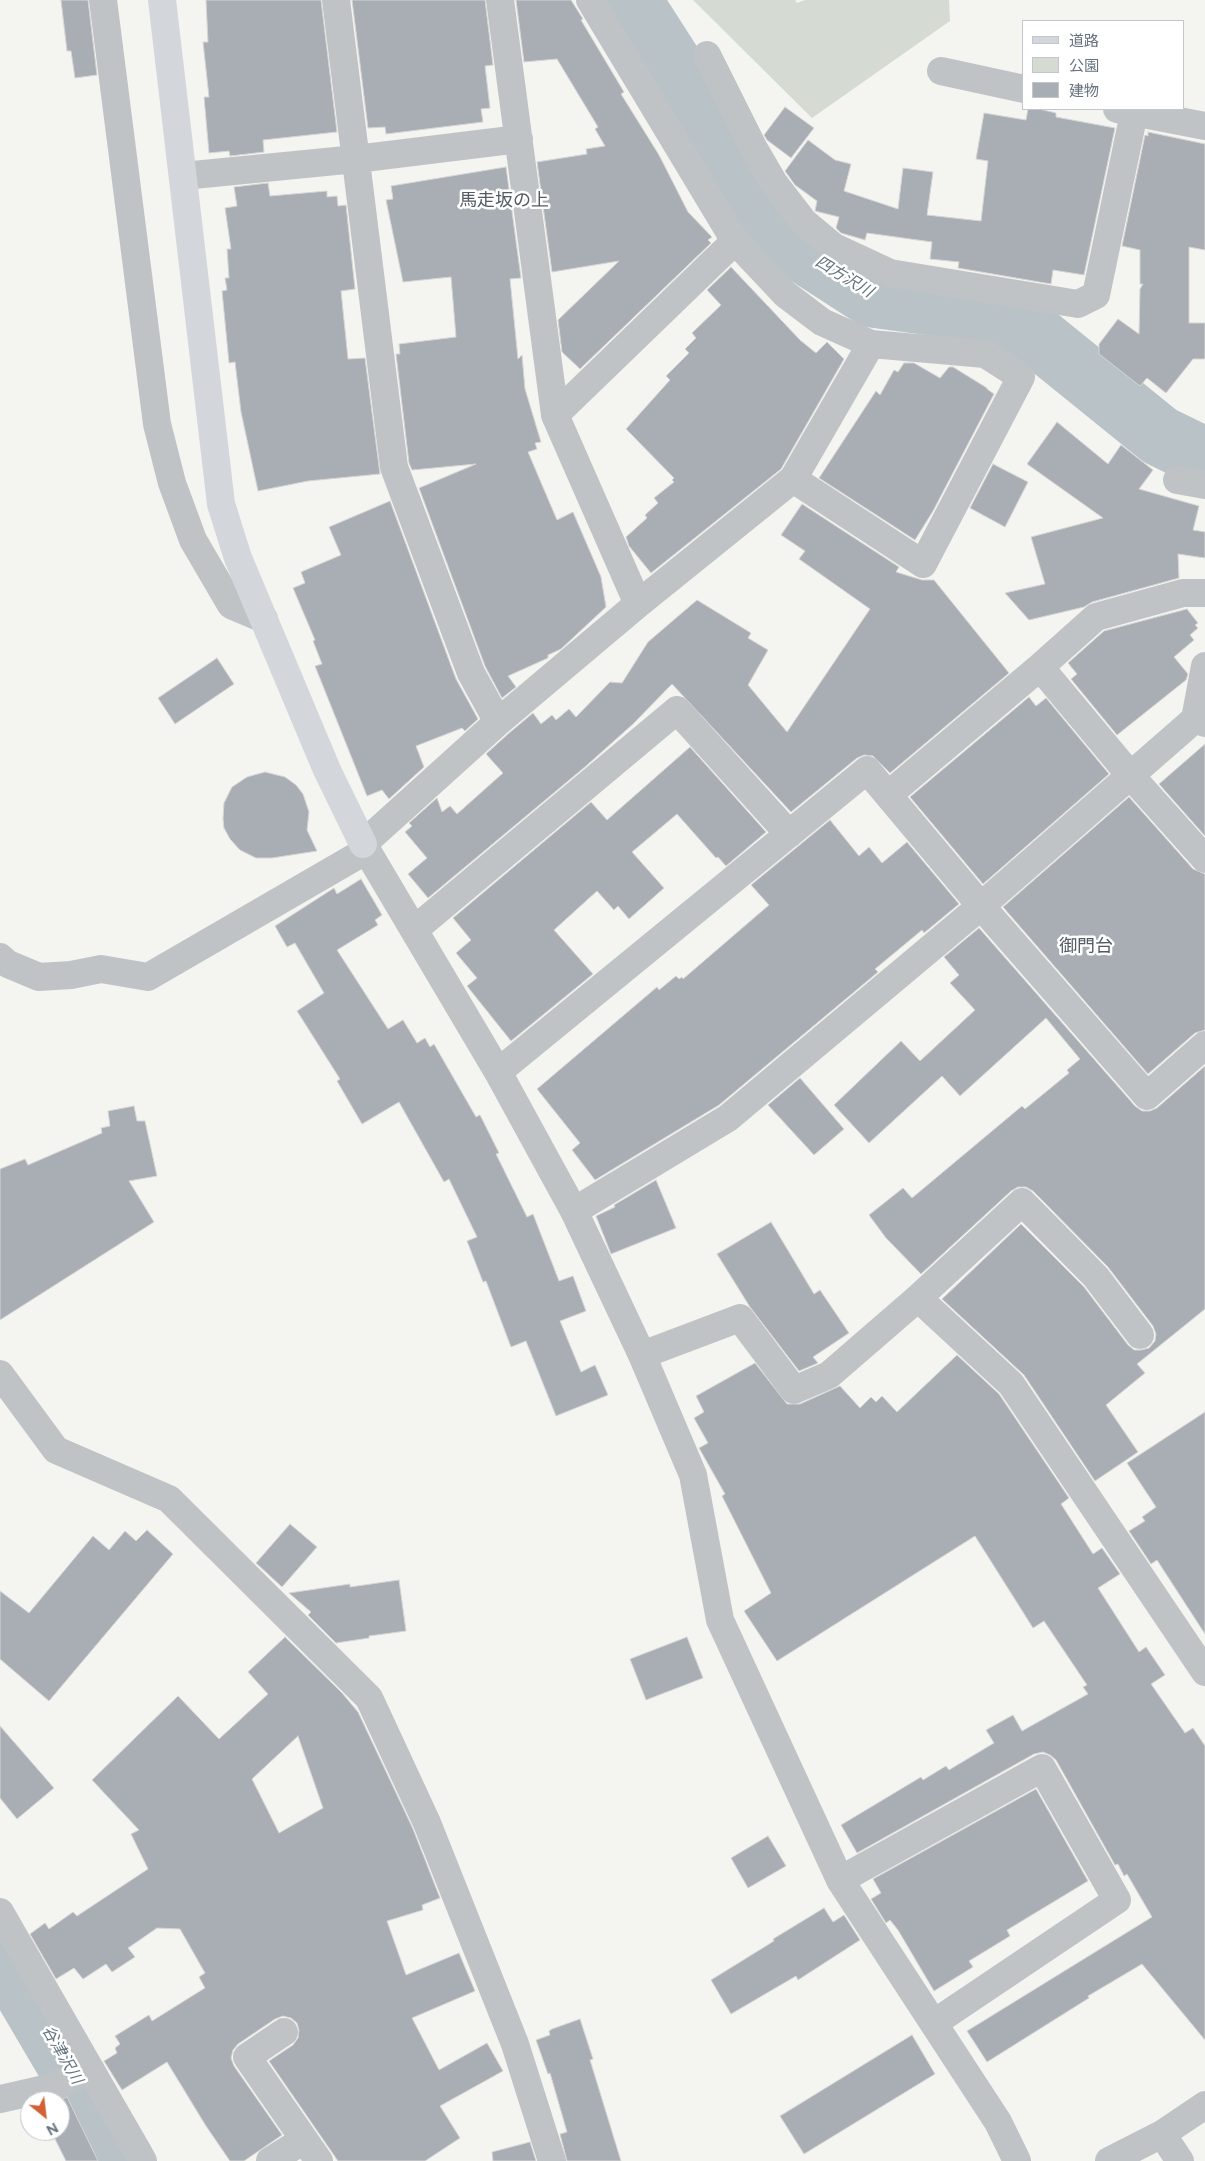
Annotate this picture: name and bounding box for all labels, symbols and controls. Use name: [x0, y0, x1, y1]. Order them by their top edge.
legend: [1022, 20, 1185, 110]
text: 道路: [1069, 32, 1099, 50]
text: 公園: [1069, 57, 1099, 75]
text: 建物: [1069, 82, 1099, 100]
district label: 馬走坂の上: [459, 190, 549, 212]
water label: 四方沢川: [812, 252, 876, 302]
district label: 御門台: [1059, 936, 1113, 958]
water label: 谷津沢川: [38, 2022, 86, 2088]
north arrow: [20, 2091, 70, 2141]
text: N: [43, 2119, 61, 2139]

